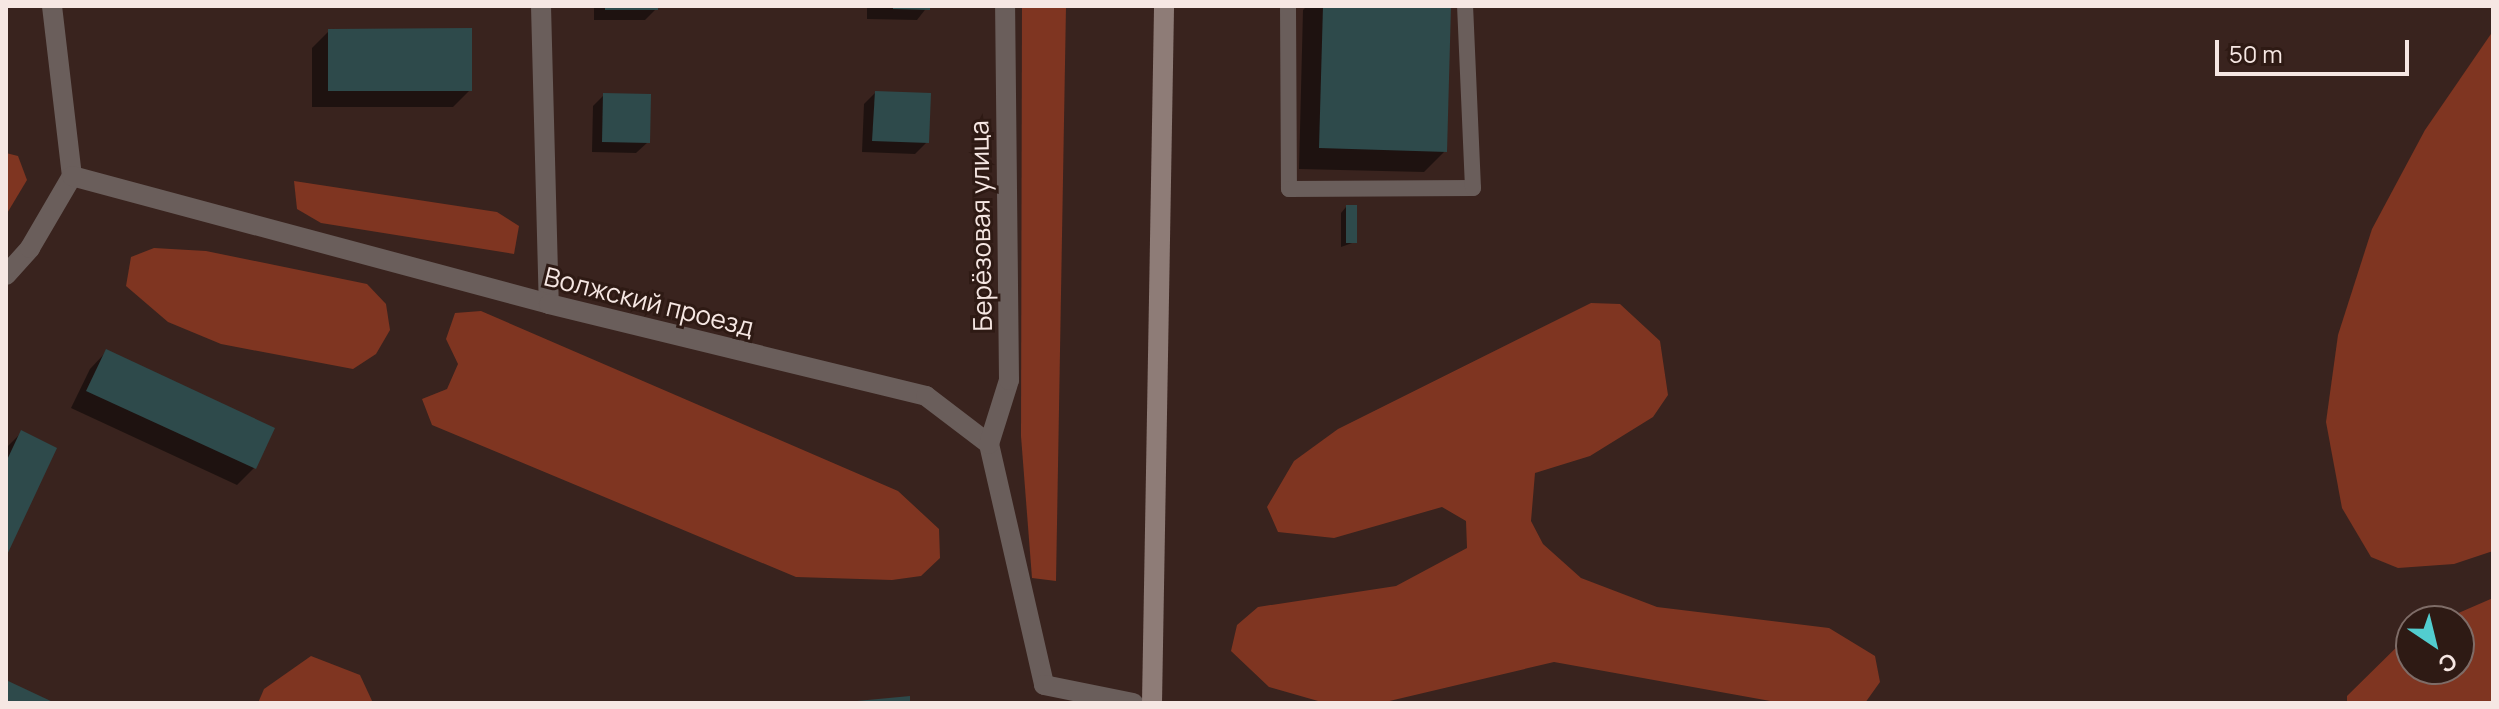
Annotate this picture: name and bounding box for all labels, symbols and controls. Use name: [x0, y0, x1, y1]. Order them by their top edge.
scale bar: [2219, 24, 2413, 74]
text: 50 m: [2229, 37, 2283, 70]
street label: Берёзовая улица: [964, 120, 998, 332]
street label: Волжский проезд: [541, 261, 757, 343]
north arrow: [2395, 605, 2475, 685]
text: С: [2432, 646, 2463, 680]

